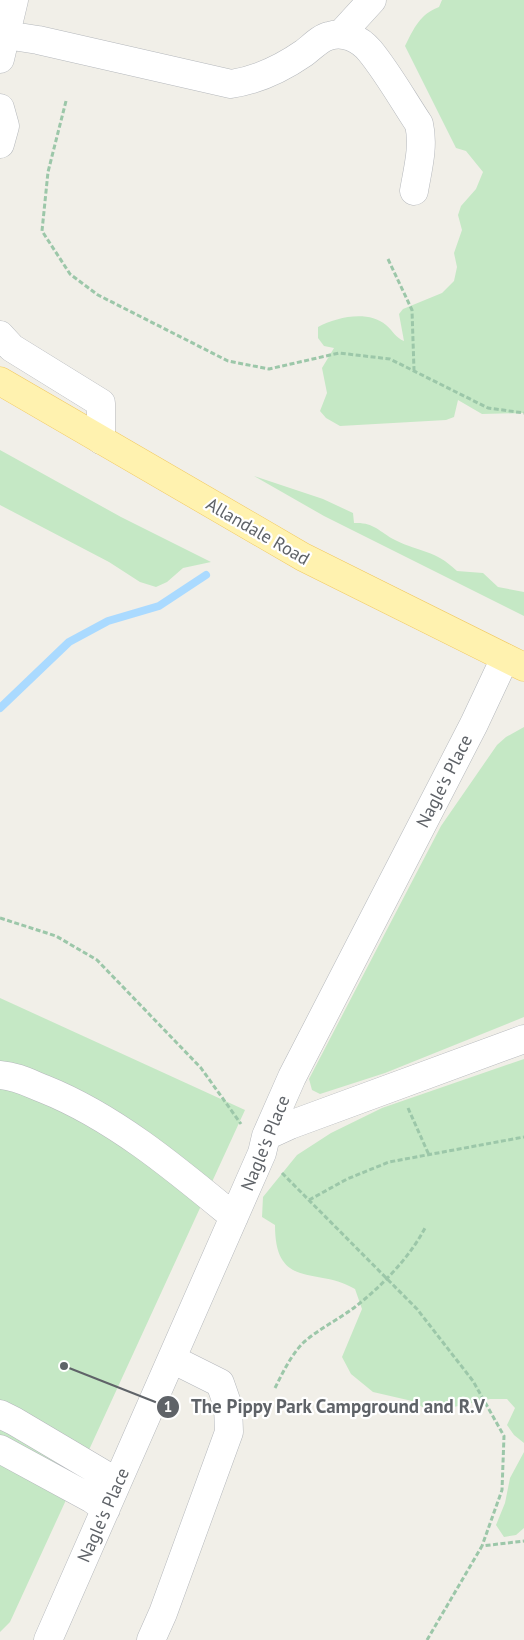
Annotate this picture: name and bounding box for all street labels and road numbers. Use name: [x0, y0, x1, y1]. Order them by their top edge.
street label: Allandale Road: [202, 492, 314, 570]
street label: Nagle's Place: [411, 731, 477, 831]
street label: Nagle's Place: [235, 1092, 295, 1194]
street label: Nagle's Place: [72, 1464, 134, 1566]

